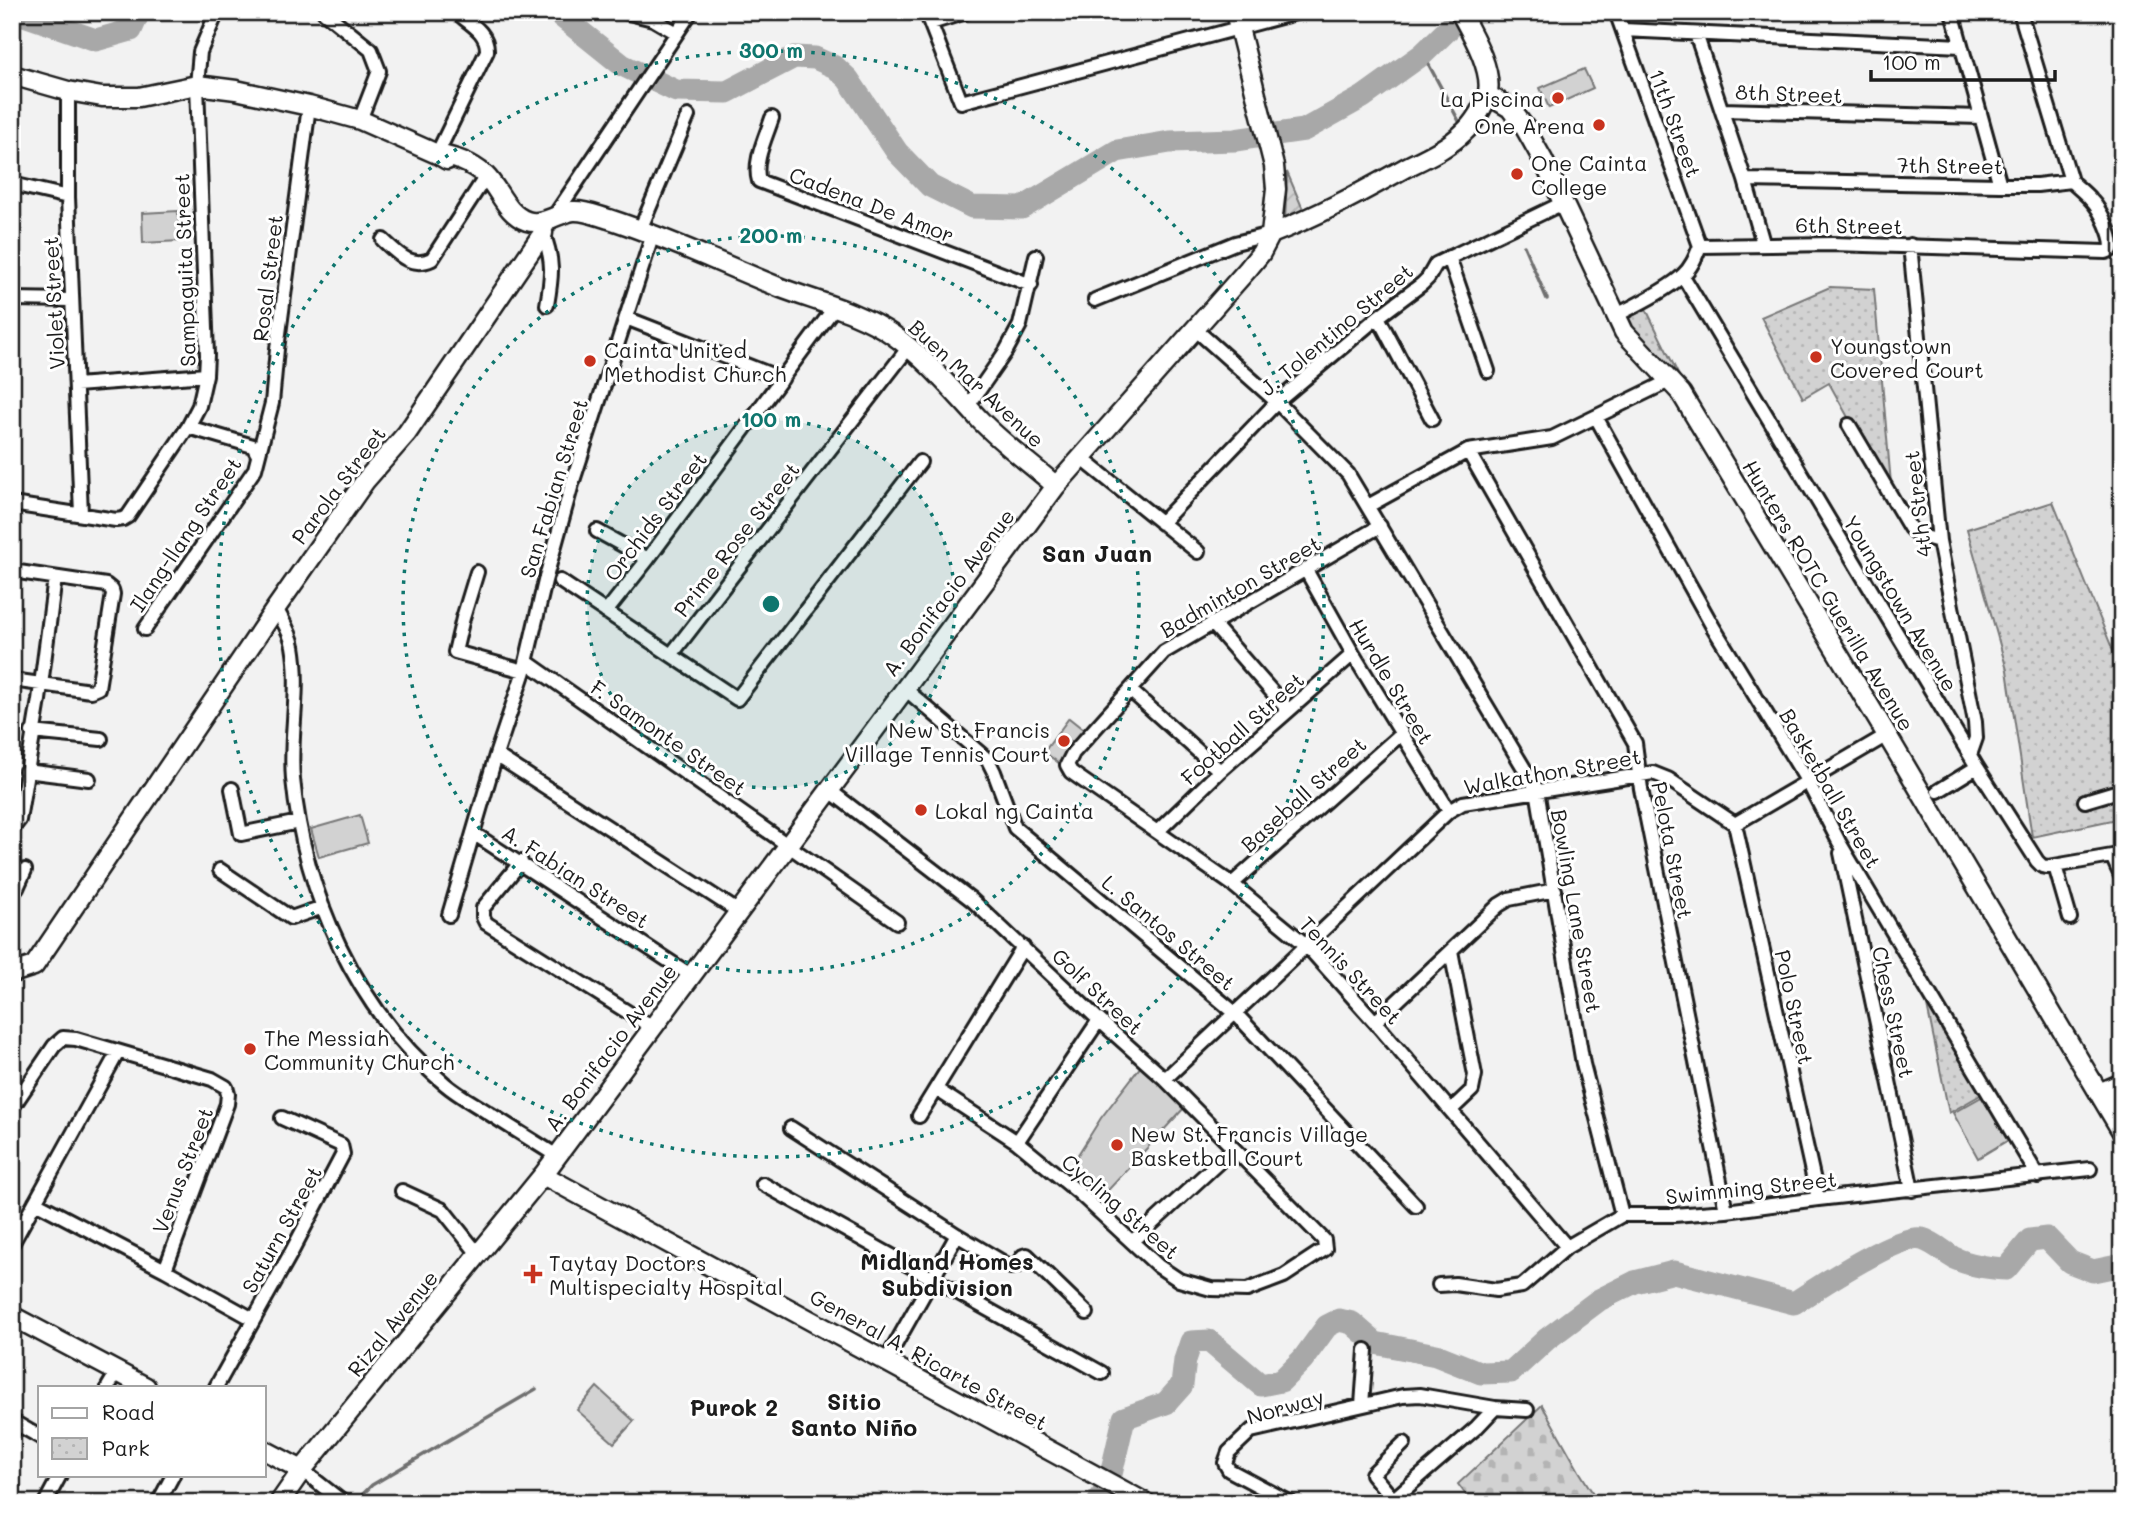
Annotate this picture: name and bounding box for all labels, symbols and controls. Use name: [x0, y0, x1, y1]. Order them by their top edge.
text: 300 m: [739, 36, 803, 63]
scale bar: [1871, 38, 2055, 82]
text: 100 m: [1882, 48, 1941, 75]
street label: 11th Street: [1644, 65, 1708, 181]
street label: 8th Street: [1735, 78, 1843, 108]
place label: La Piscina: [1440, 85, 1544, 112]
marker: La Piscina: [1550, 90, 1566, 106]
place label: One Arena: [1474, 112, 1585, 139]
marker: One Arena: [1591, 117, 1607, 133]
place label: One Cainta College: [1531, 149, 1647, 200]
street label: 7th Street: [1897, 151, 2003, 179]
street label: Cadena De Amor: [786, 160, 958, 248]
marker: One Cainta College: [1509, 166, 1525, 182]
street label: Sampaguita Street: [167, 173, 201, 367]
street label: 6th Street: [1795, 211, 1903, 239]
street label: Rosal Street: [246, 213, 288, 343]
text: 200 m: [740, 221, 802, 248]
street label: Violet Street: [36, 236, 70, 370]
street label: J. Tolentino Street: [1254, 257, 1418, 401]
street label: Buen Mar Avenue: [904, 313, 1050, 453]
place label: Youngstown Covered Court: [1830, 332, 1984, 383]
place label: Cainta United Methodist Church: [604, 336, 786, 387]
marker: Youngstown Covered Court: [1808, 349, 1824, 365]
marker: Cainta United Methodist Church: [582, 353, 598, 369]
street label: San Fabian Street: [513, 395, 593, 581]
text: 100 m: [741, 405, 801, 432]
street label: Parola Street: [285, 421, 391, 549]
street label: Orchids Street: [598, 446, 712, 586]
street label: 4th Street: [1897, 449, 1937, 559]
street label: Ilang-llang Street: [123, 451, 247, 617]
street label: Hunters ROTC Guerilla Avenue: [1737, 455, 1921, 735]
street label: Prime Rose Street: [667, 456, 805, 622]
street label: A. Bonifacio Avenue: [876, 503, 1020, 681]
street label: Youngstown Avenue: [1838, 510, 1964, 696]
street label: Badminton Street: [1155, 529, 1325, 643]
district label: San Juan: [1042, 537, 1152, 568]
centre of rings: [759, 592, 783, 616]
street label: Hurdle Street: [1344, 613, 1440, 749]
street label: Football Street: [1175, 666, 1309, 790]
street label: F. Samonte Street: [586, 673, 752, 801]
street label: Basketball Street: [1774, 703, 1888, 873]
place label: New St. Francis Village Tennis Court: [845, 716, 1050, 767]
street label: Baseball Street: [1235, 730, 1371, 858]
marker: New St. Francis Village Tennis Court: [1056, 733, 1072, 749]
street label: Walkathon Street: [1461, 742, 1643, 800]
street label: Pelota Street: [1646, 779, 1700, 921]
place label: Lokal ng Cainta: [935, 797, 1094, 824]
marker: Lokal ng Cainta: [913, 802, 929, 818]
street label: Bowling Lane Street: [1546, 807, 1608, 1015]
street label: A. Fabian Street: [497, 818, 655, 934]
street label: L. Santos Street: [1097, 868, 1241, 996]
street label: Tennis Street: [1294, 910, 1408, 1030]
street label: Golf Street: [1047, 942, 1149, 1040]
street label: Chess Street: [1867, 944, 1921, 1080]
street label: Polo Street: [1770, 947, 1820, 1067]
street label: A. Bonifacio Avenue: [538, 958, 682, 1136]
place label: The Messiah Community Church: [264, 1024, 454, 1075]
marker: The Messiah Community Church: [242, 1041, 258, 1057]
street label: Venus Street: [145, 1103, 219, 1237]
place label: New St. Francis Village Basketball Court: [1131, 1120, 1368, 1171]
marker: New St. Francis Village Basketball Court: [1109, 1137, 1125, 1153]
street label: Cycling Street: [1057, 1147, 1185, 1265]
street label: Saturn Street: [235, 1161, 327, 1297]
street label: Swimming Street: [1664, 1165, 1838, 1209]
district label: Midland Homes Subdivision: [860, 1246, 1034, 1302]
place label: Taytay Doctors Multispecialty Hospital: [549, 1249, 783, 1300]
street label: Rizal Avenue: [341, 1264, 443, 1382]
marker: Taytay Doctors Multispecialty Hospital: [523, 1264, 543, 1284]
street label: General A. Ricarte Street: [805, 1282, 1053, 1436]
street label: Norway: [1243, 1382, 1327, 1430]
legend: [38, 1386, 266, 1476]
district label: Sitio Santo Niño: [791, 1386, 917, 1442]
district label: Purok 2: [690, 1392, 778, 1422]
text: Road: [102, 1398, 154, 1425]
text: Park: [102, 1434, 150, 1461]

